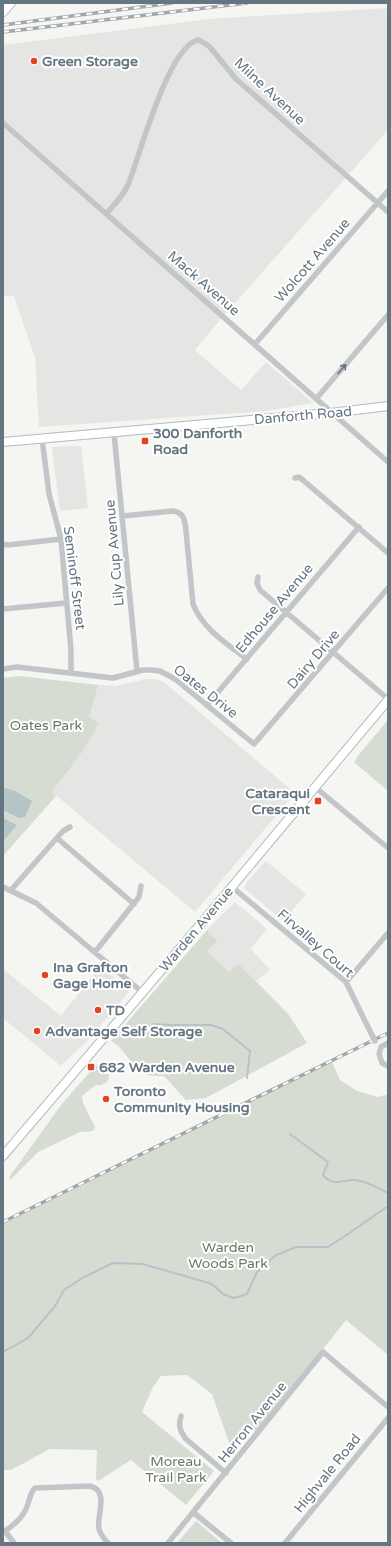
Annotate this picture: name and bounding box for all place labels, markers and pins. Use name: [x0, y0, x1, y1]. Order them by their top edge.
place label: Green Storage: [42, 53, 138, 70]
marker: Green Storage: [29, 56, 39, 66]
place label: 300 Danforth Road: [153, 425, 242, 458]
marker: 300 Danforth Road: [140, 436, 150, 446]
place label: Cataraqui Crescent: [245, 785, 311, 818]
marker: Cataraqui Crescent: [313, 796, 323, 806]
place label: Ina Grafton Gage Home: [53, 959, 132, 992]
marker: Ina Grafton Gage Home: [40, 970, 50, 980]
place label: TD: [105, 1002, 126, 1019]
marker: TD: [93, 1005, 103, 1015]
place label: Advantage Self Storage: [45, 1023, 202, 1040]
marker: Advantage Self Storage: [32, 1026, 42, 1036]
place label: 682 Warden Avenue: [99, 1059, 235, 1076]
marker: 682 Warden Avenue: [86, 1062, 96, 1072]
place label: Toronto Community Housing: [113, 1083, 250, 1116]
marker: Toronto Community Housing: [101, 1094, 111, 1104]

